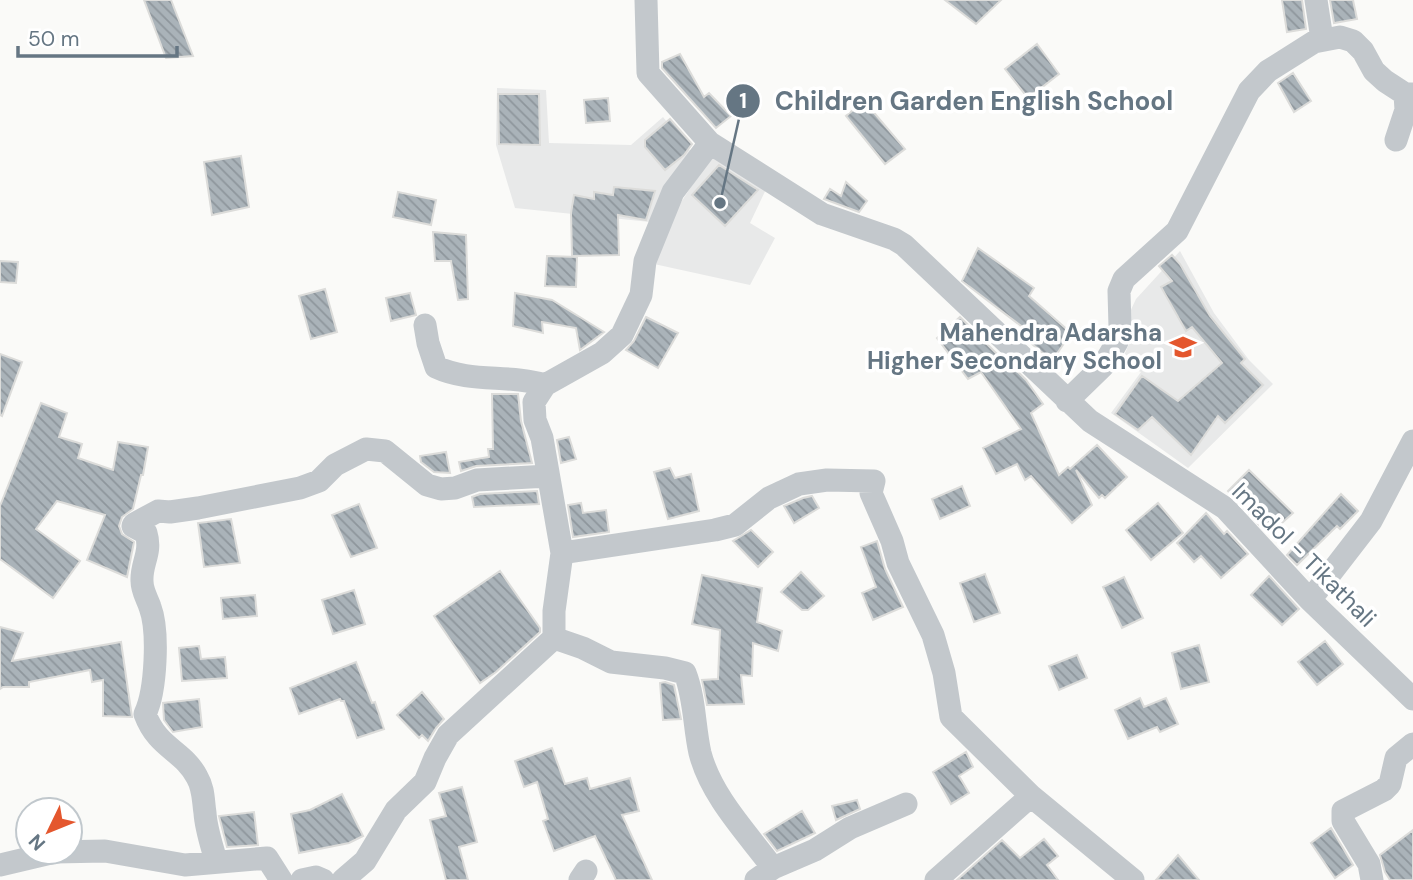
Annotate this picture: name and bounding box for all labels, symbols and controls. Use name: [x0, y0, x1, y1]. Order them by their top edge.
scale bar: [18, 14, 177, 58]
text: 50 m: [28, 25, 79, 53]
callout: Children Garden English School: [725, 77, 1187, 124]
text: Children Garden English School: [775, 84, 1173, 118]
text: 1: [739, 87, 747, 115]
place label: Mahendra Adarsha Higher Secondary School: [867, 317, 1162, 376]
school or university icon: Mahendra Adarsha Higher Secondary School: [1168, 332, 1198, 362]
street label: Imadol - Tikathali: [1226, 476, 1383, 633]
north arrow: [14, 796, 84, 866]
text: N: [23, 829, 51, 856]

